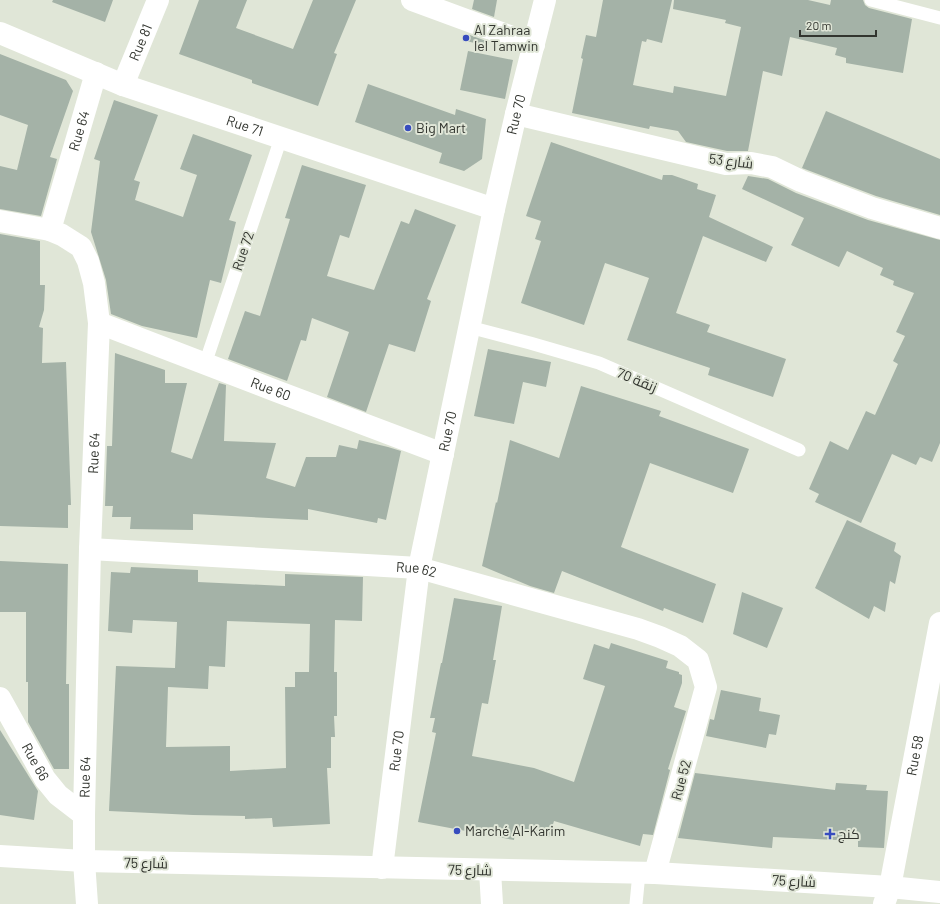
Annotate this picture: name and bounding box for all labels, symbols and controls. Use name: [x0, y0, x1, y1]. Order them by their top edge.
scale bar: [800, 12, 876, 38]
text: 20 m: [806, 18, 832, 32]
street label: Rue 81: [125, 21, 155, 63]
place label: Al Zahraa lel Tamwin: [474, 21, 538, 54]
marker: Al Zahraa lel Tamwin: [461, 33, 471, 43]
street label: Rue 70: [502, 92, 529, 136]
street label: Rue 64: [65, 108, 93, 153]
street label: Rue 71: [224, 111, 266, 139]
place label: Big Mart: [416, 119, 466, 136]
marker: Big Mart: [403, 123, 413, 133]
street label: شارع 53: [708, 149, 754, 173]
street label: Rue 72: [228, 229, 257, 273]
street label: زنقة 70: [615, 364, 660, 396]
street label: Rue 60: [249, 373, 293, 404]
street label: Rue 70: [435, 409, 460, 453]
street label: Rue 64: [84, 432, 103, 474]
street label: Rue 62: [395, 558, 439, 581]
street label: Rue 70: [385, 729, 407, 772]
street label: Rue 58: [902, 734, 927, 777]
street label: Rue 66: [19, 740, 53, 784]
street label: Rue 64: [75, 756, 93, 798]
street label: Rue 52: [667, 758, 694, 802]
place label: Marché Al-Karim: [465, 822, 565, 839]
place label: كنج: [838, 825, 860, 843]
marker: Marché Al-Karim: [452, 826, 462, 836]
marker: كنج: [825, 829, 835, 839]
street label: شارع 75: [124, 854, 168, 872]
street label: شارع 75: [448, 861, 492, 879]
street label: شارع 75: [772, 871, 816, 891]

